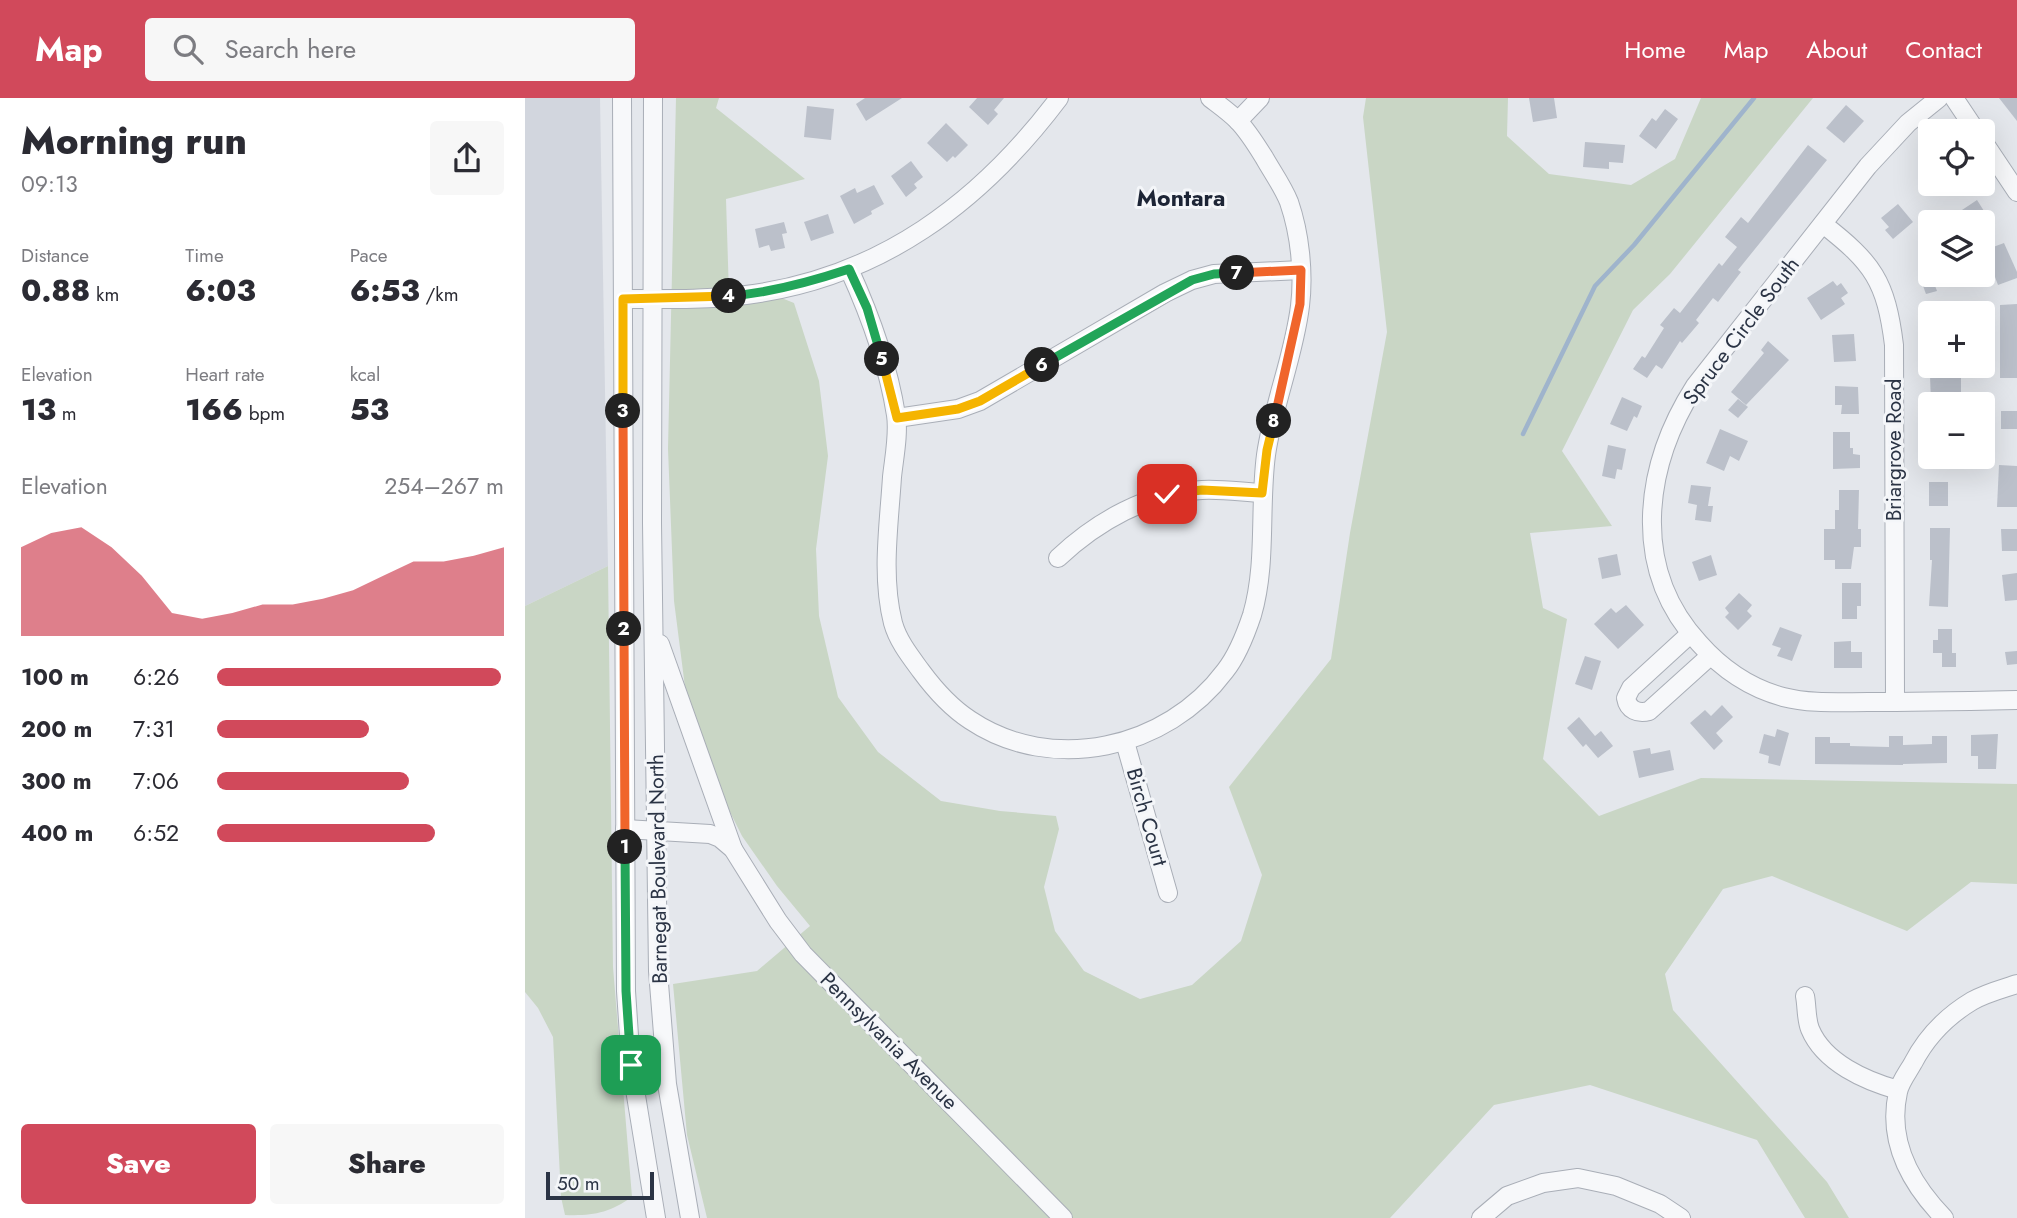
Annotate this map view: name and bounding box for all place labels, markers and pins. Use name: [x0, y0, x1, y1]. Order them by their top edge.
pin: 7: [1219, 256, 1255, 290]
pin: 4: [711, 278, 747, 314]
pin: 5: [865, 342, 899, 376]
pin: 6: [1025, 348, 1059, 382]
pin: 3: [605, 394, 641, 428]
pin: 8: [1257, 404, 1291, 438]
pin: [1137, 464, 1197, 524]
pin: 2: [607, 612, 641, 646]
pin: 1: [607, 830, 643, 864]
pin: [601, 1035, 661, 1095]

